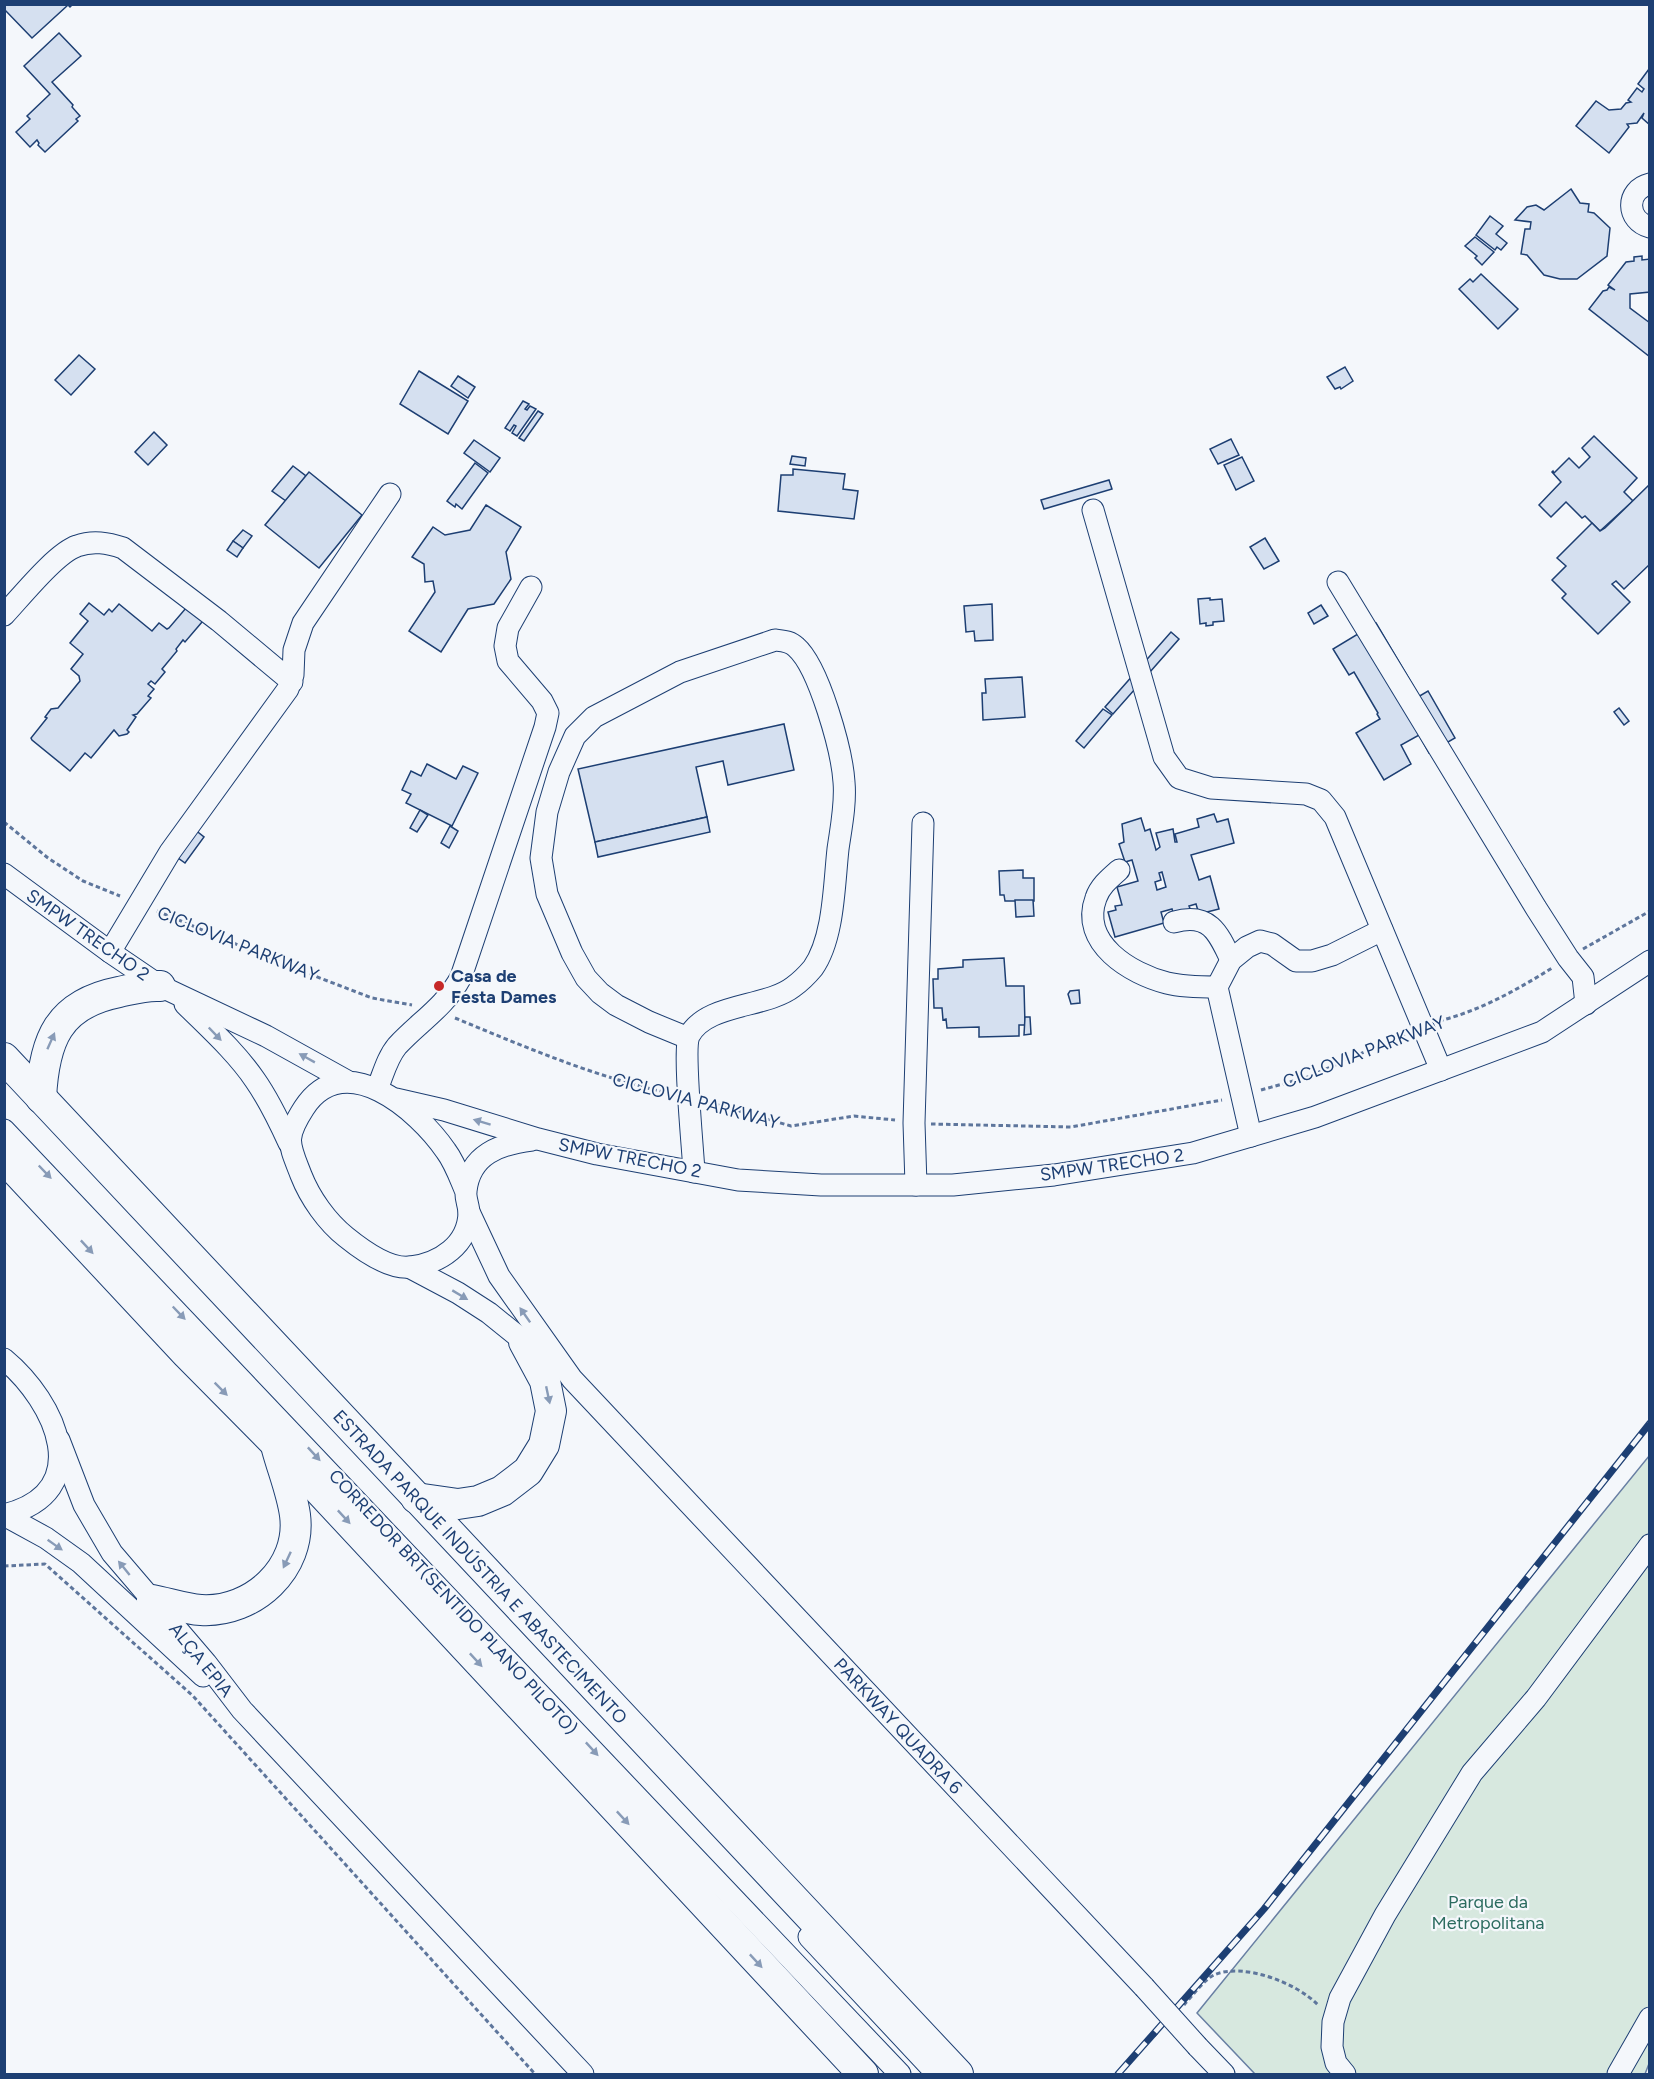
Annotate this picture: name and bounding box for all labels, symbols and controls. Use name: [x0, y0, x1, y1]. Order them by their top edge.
street label: SMPW TRECHO 2: [22, 884, 154, 986]
street label: CICLOVIA PARKWAY: [154, 902, 322, 986]
place label: Casa de Festa Dames: [451, 965, 557, 1008]
marker: Casa de Festa Dames: [432, 979, 446, 993]
street label: CICLOVIA PARKWAY: [1280, 1011, 1448, 1093]
one-way arrow: [208, 1027, 222, 1041]
one-way arrow: [47, 1032, 56, 1049]
one-way arrow: [298, 1053, 315, 1063]
street label: CICLOVIA PARKWAY: [610, 1068, 782, 1134]
one-way arrow: [473, 1117, 491, 1126]
street label: SMPW TRECHO 2: [557, 1133, 703, 1183]
street label: SMPW TRECHO 2: [1039, 1144, 1185, 1186]
one-way arrow: [38, 1164, 51, 1179]
one-way arrow: [80, 1240, 94, 1254]
one-way arrow: [452, 1290, 468, 1301]
one-way arrow: [172, 1306, 186, 1320]
one-way arrow: [519, 1307, 531, 1323]
one-way arrow: [214, 1381, 228, 1395]
one-way arrow: [543, 1386, 553, 1404]
street label: ESTRADA PARQUE INDÚSTRIA E ABASTECIMENTO: [328, 1405, 632, 1729]
one-way arrow: [307, 1447, 321, 1462]
street label: CORREDOR BRT(SENTIDO PLANO PILOTO): [324, 1465, 582, 1739]
one-way arrow: [336, 1510, 350, 1524]
one-way arrow: [47, 1539, 63, 1551]
one-way arrow: [283, 1552, 292, 1569]
one-way arrow: [118, 1561, 131, 1576]
street label: ALÇA EPIA: [164, 1618, 238, 1702]
one-way arrow: [469, 1652, 482, 1667]
street label: PARKWAY QUADRA 6: [829, 1653, 967, 1799]
one-way arrow: [585, 1741, 599, 1756]
one-way arrow: [616, 1811, 630, 1826]
park label: Parque da Metropolitana: [1432, 1891, 1544, 1934]
one-way arrow: [749, 1953, 763, 1968]

